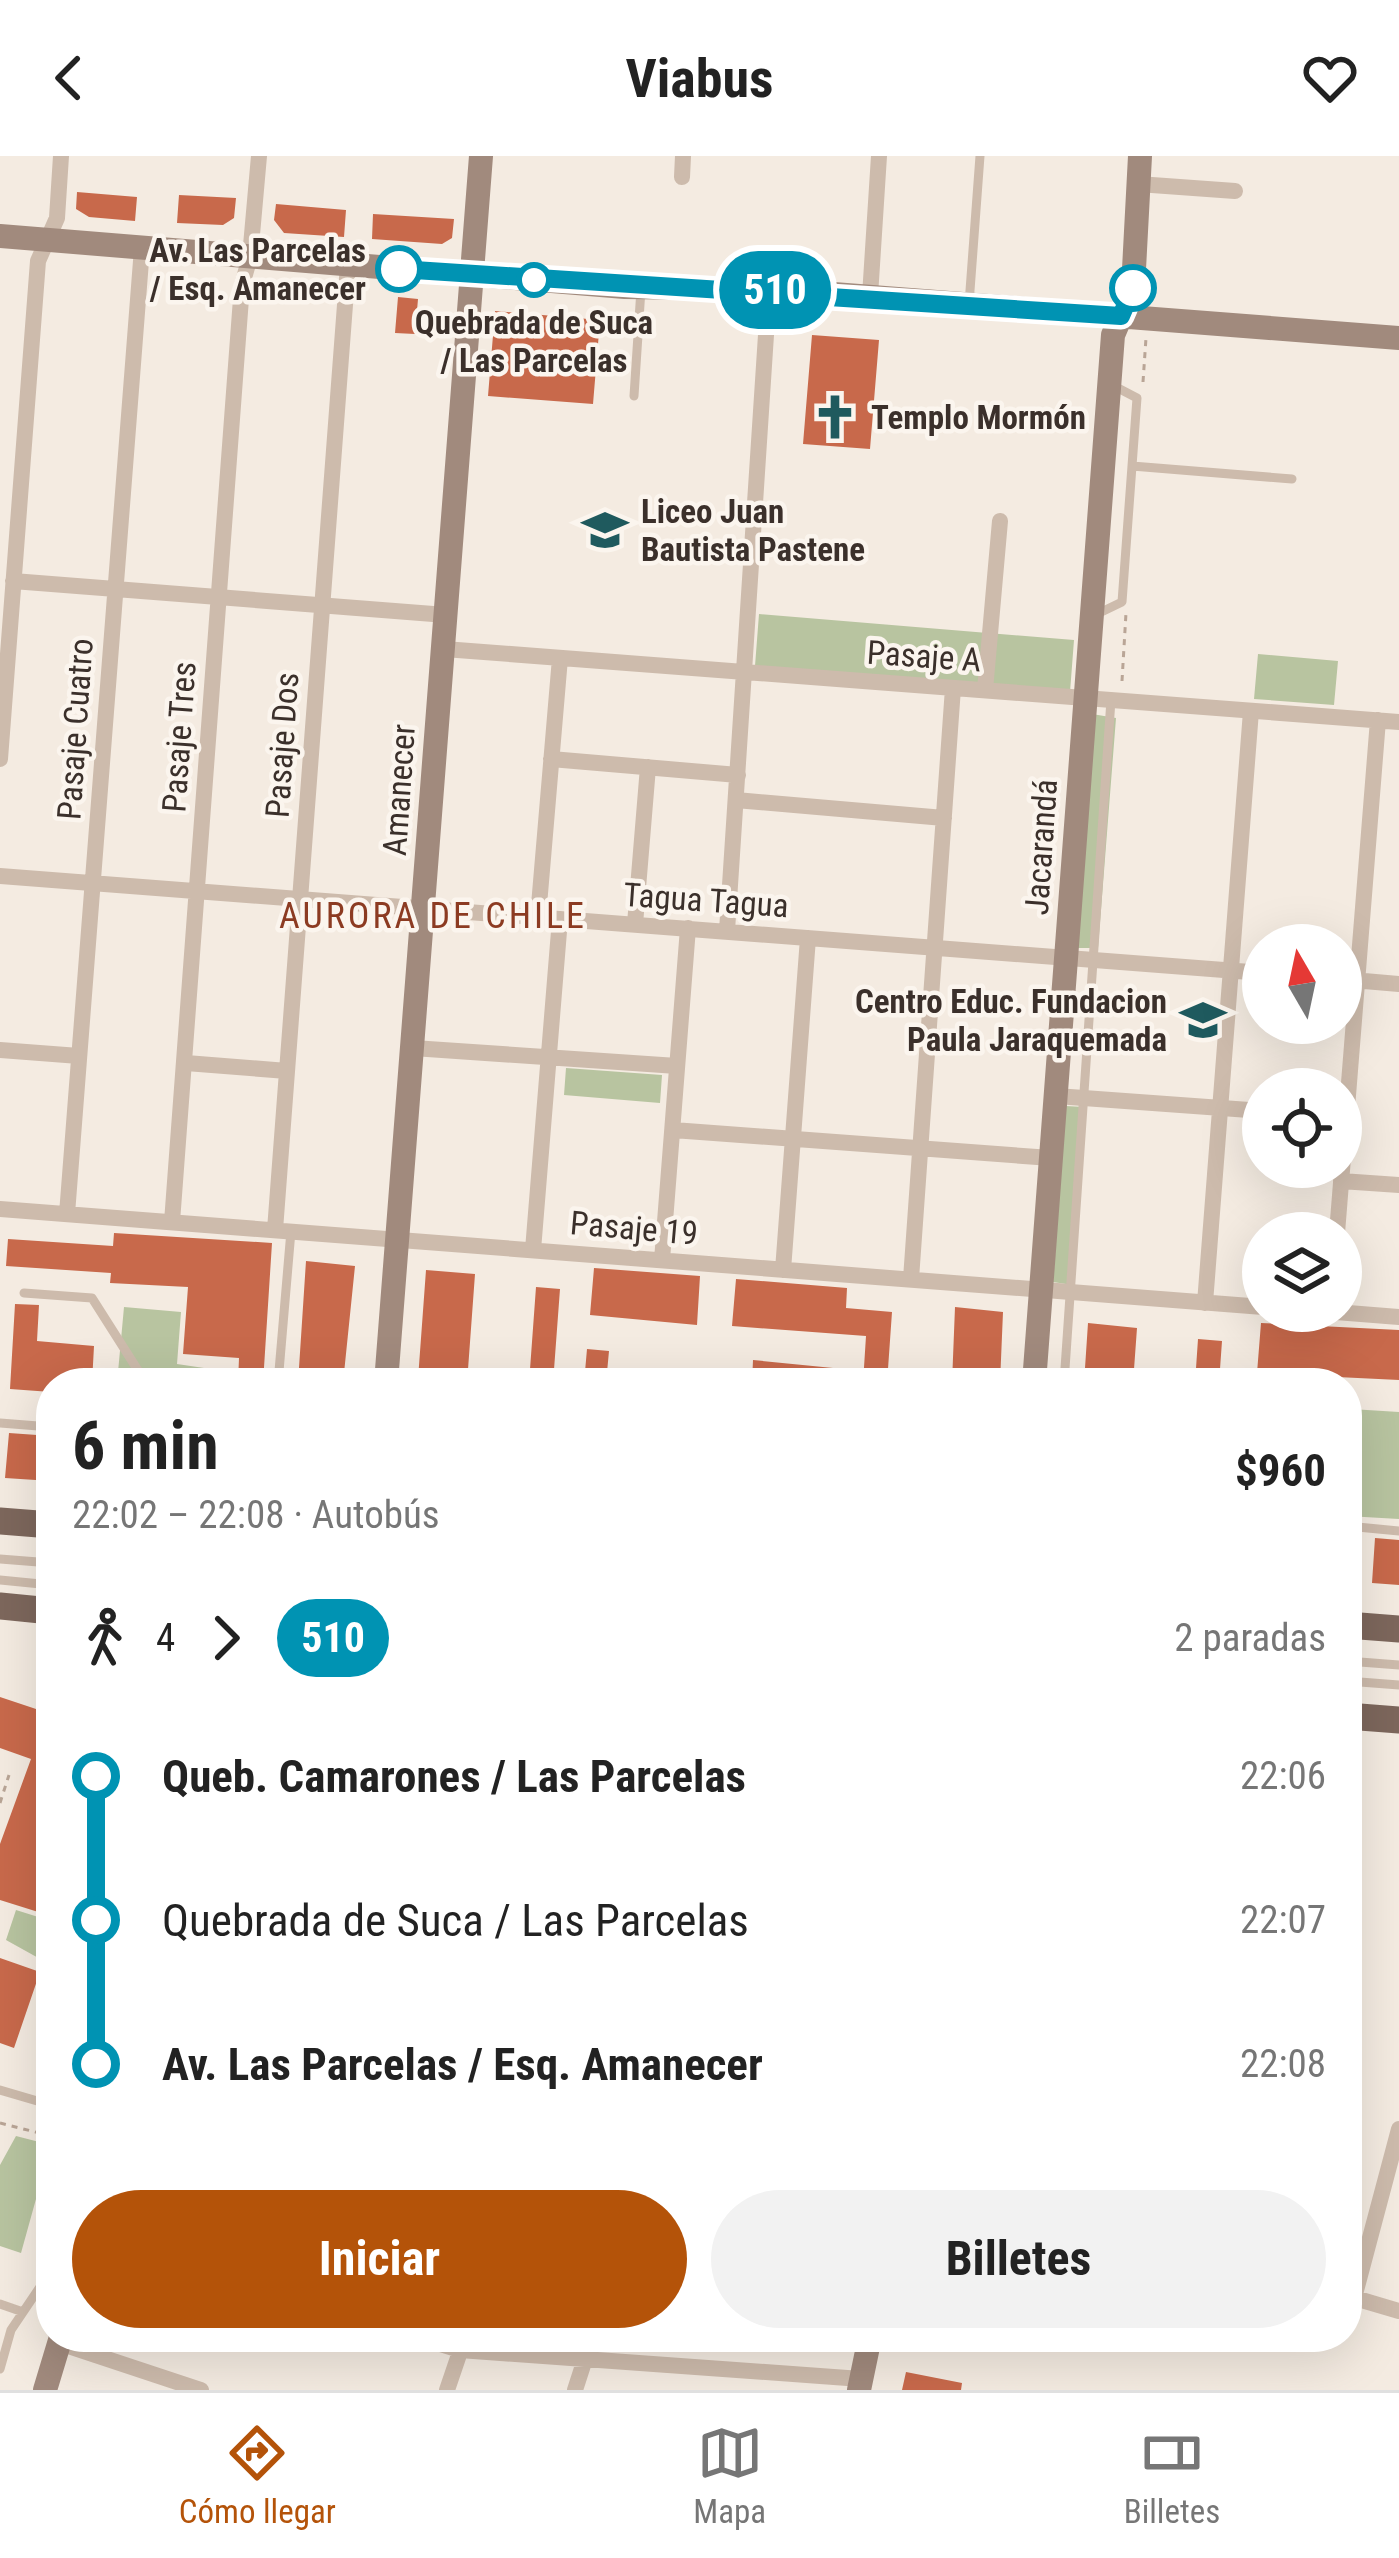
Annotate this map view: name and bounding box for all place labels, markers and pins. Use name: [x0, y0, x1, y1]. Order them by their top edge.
place label: Av. Las Parcelas / Esq. Amanecer: [149, 231, 366, 308]
marker: Av. Las Parcelas / Esq. Amanecer: [377, 247, 421, 291]
marker: Quebrada de Suca / Las Parcelas: [518, 264, 550, 296]
unlabelled marker: [1111, 266, 1155, 310]
place label: Quebrada de Suca / Las Parcelas: [415, 303, 653, 380]
church icon: Templo Mormón: [810, 392, 860, 442]
place label: Templo Mormón: [871, 398, 1086, 437]
place label: Liceo Juan Bautista Pastene: [641, 492, 865, 569]
school or university icon: Liceo Juan Bautista Pastene: [580, 505, 630, 555]
place label: Centro Educ. Fundacion Paula Jaraquemada: [855, 982, 1167, 1059]
school or university icon: Centro Educ. Fundacion Paula Jaraquemada: [1178, 995, 1228, 1045]

